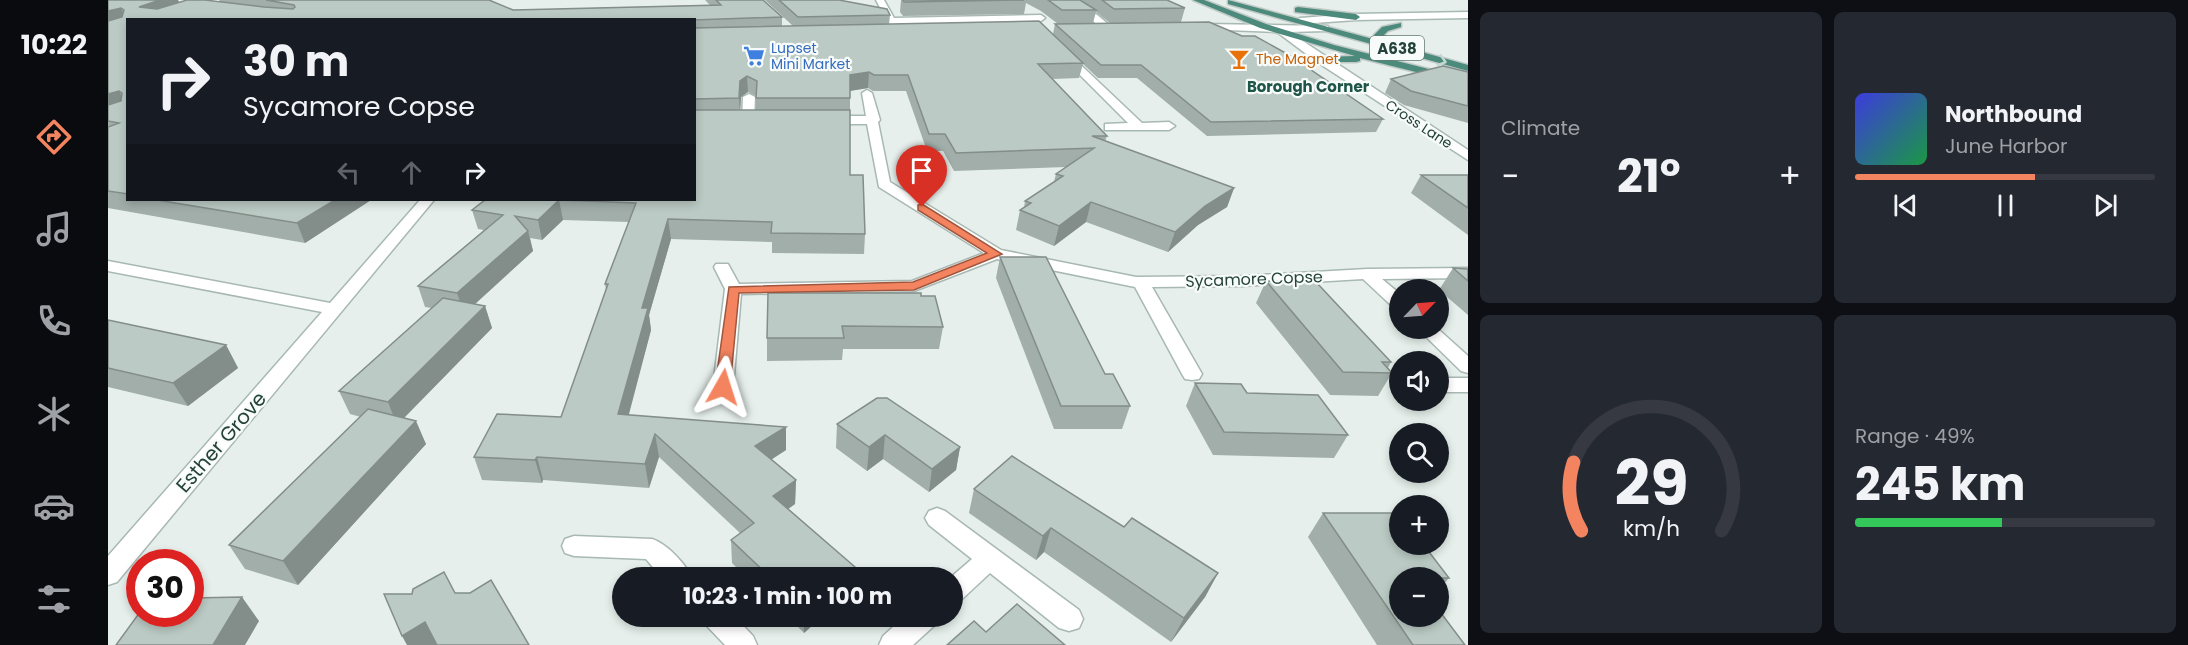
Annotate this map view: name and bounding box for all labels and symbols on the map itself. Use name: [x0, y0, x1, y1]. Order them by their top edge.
road number: A638: [1370, 36, 1424, 60]
place label: Lupset Mini Market: [771, 38, 850, 74]
supermarket icon: Lupset Mini Market: [742, 44, 766, 68]
bar icon: The Magnet: [1227, 47, 1251, 71]
place label: The Magnet: [1256, 49, 1339, 69]
one-way arrow: [1436, 54, 1447, 66]
district label: Borough Corner: [1247, 76, 1370, 97]
street label: Cross Lane: [1381, 95, 1457, 153]
pin: [896, 145, 947, 207]
street label: Sycamore Copse: [1185, 265, 1323, 293]
north arrow: [1389, 279, 1449, 339]
position arrow: [691, 355, 755, 419]
street label: Esther Grove: [169, 385, 273, 499]
speed limit sign: 30: [126, 549, 204, 627]

